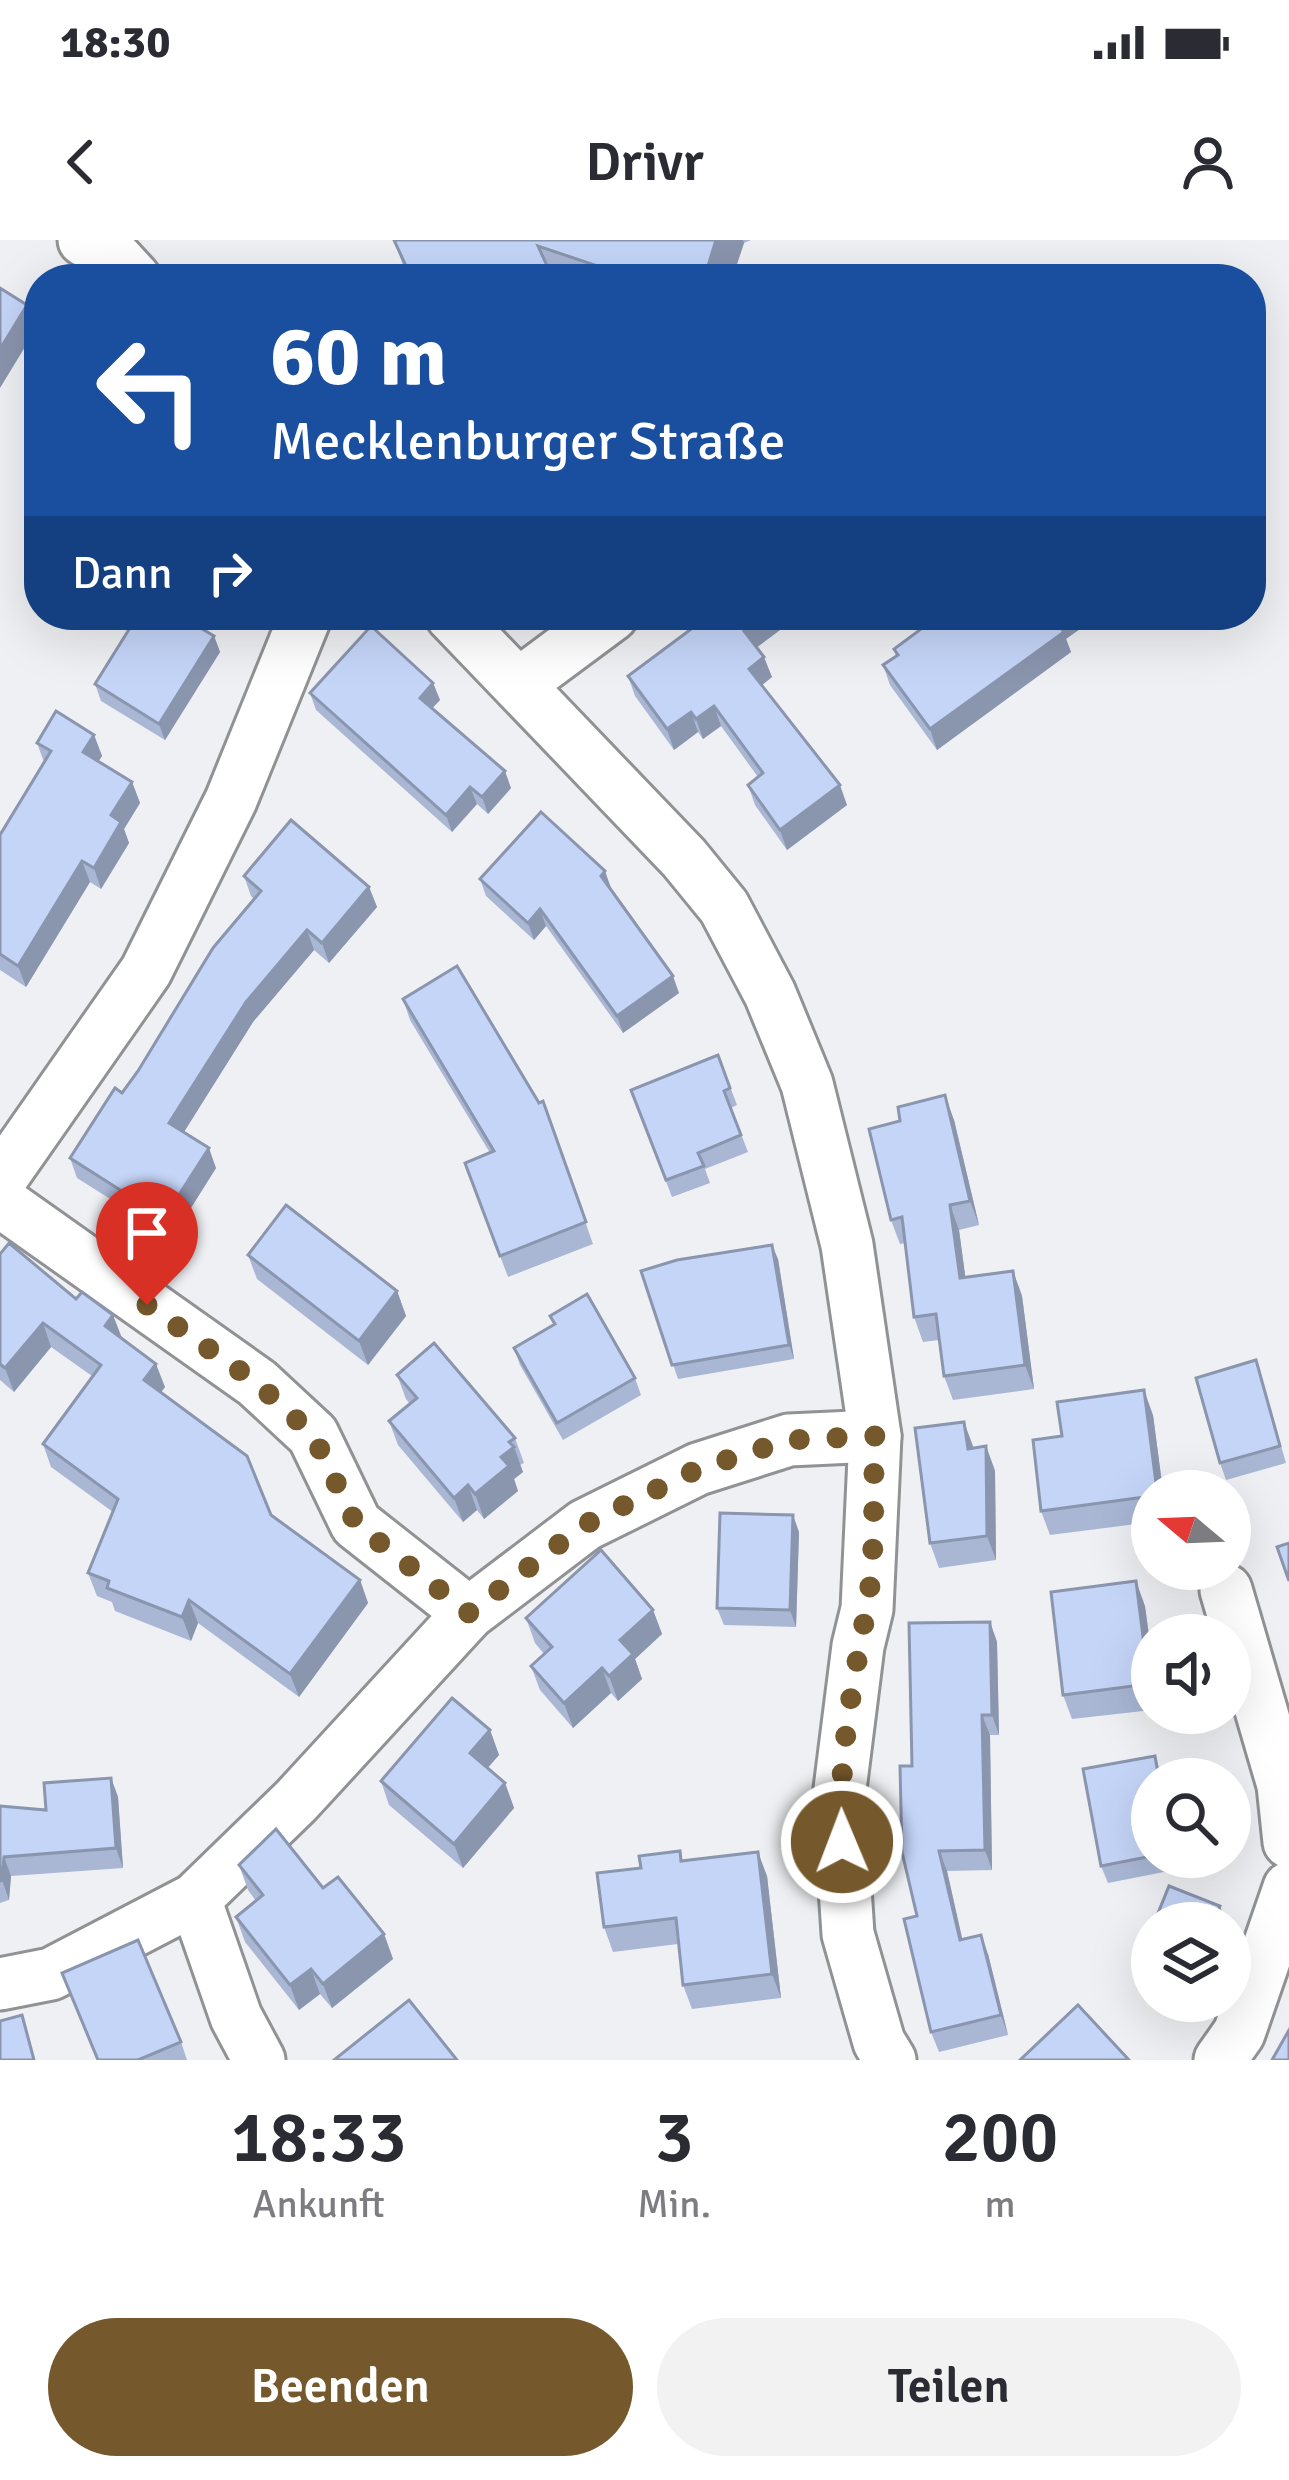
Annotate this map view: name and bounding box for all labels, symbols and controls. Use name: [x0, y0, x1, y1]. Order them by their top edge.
text: 18:30: [60, 15, 170, 70]
icon: back: [48, 129, 114, 195]
text: Drivr: [585, 129, 704, 196]
icon: person: [1175, 129, 1241, 195]
text: 60 m: [270, 305, 447, 409]
icon: left: [72, 312, 228, 468]
text: Mecklenburger Straße: [270, 408, 785, 475]
icon: right: [197, 540, 263, 606]
text: Dann: [72, 546, 173, 601]
pin: [96, 1182, 198, 1305]
icon: arrive: [114, 1200, 180, 1266]
north arrow: [1131, 1470, 1251, 1590]
map controls: [1131, 1470, 1251, 2022]
button: sound: [1131, 1614, 1251, 1734]
button: search: [1131, 1758, 1251, 1878]
position arrow: [779, 1779, 905, 1905]
button: layers: [1131, 1902, 1251, 2022]
text: 18:33: [231, 2093, 407, 2182]
text: 3: [655, 2093, 694, 2182]
text: 200: [942, 2093, 1058, 2182]
text: Ankunft: [253, 2180, 385, 2228]
text: Min.: [637, 2180, 711, 2228]
text: m: [984, 2180, 1015, 2228]
button: Beenden: [48, 2318, 633, 2456]
button: Teilen: [657, 2318, 1241, 2456]

